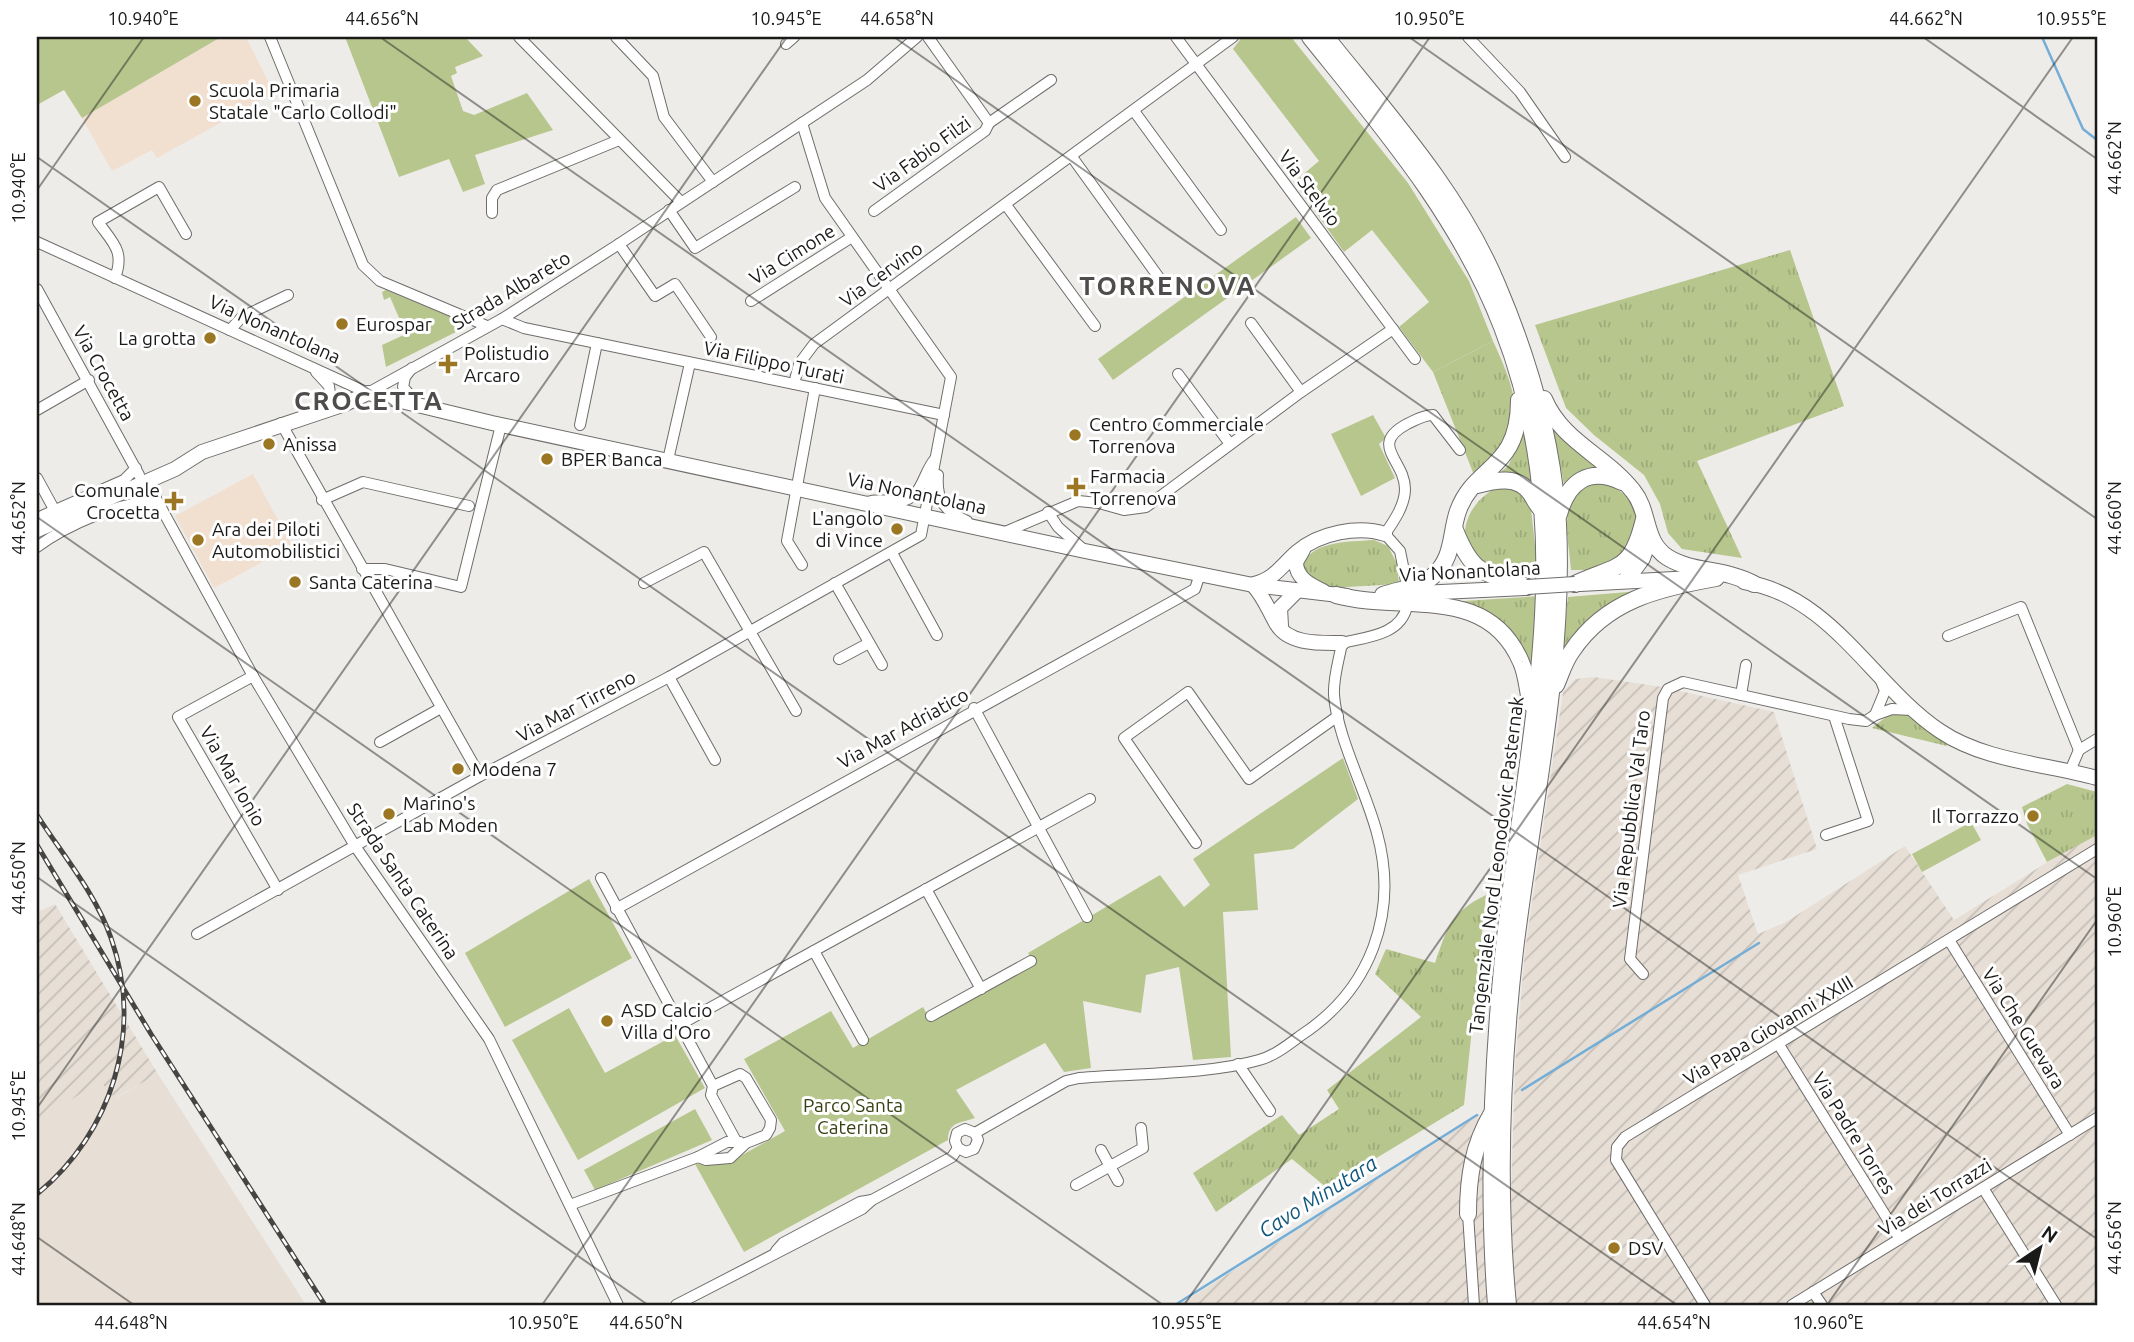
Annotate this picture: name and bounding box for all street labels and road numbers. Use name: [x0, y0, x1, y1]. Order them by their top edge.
street label: Via Fabio Filzi: [869, 111, 975, 197]
street label: Via Stelvio: [1274, 146, 1346, 230]
street label: Via Cimone: [745, 219, 839, 289]
street label: Via Cervino: [835, 237, 927, 311]
street label: Strada Albareto: [448, 246, 574, 334]
street label: Via Nonantolana: [206, 290, 344, 368]
street label: Via Crocetta: [69, 322, 139, 424]
street label: Via Filippo Turati: [702, 336, 846, 388]
street label: Via Nonantolana: [846, 468, 988, 518]
street label: Via Nonantolana: [1399, 556, 1541, 586]
street label: Via Mar Tirreno: [513, 665, 639, 747]
street label: Via Mar Adriatico: [834, 683, 972, 773]
street label: Tangenziale Nord Leonodovic Pasternak: [1464, 695, 1528, 1035]
street label: Via Repubblica Val Taro: [1608, 709, 1654, 909]
street label: Via Mar Ionio: [196, 722, 270, 830]
street label: Strada Santa Caterina: [343, 799, 463, 963]
street label: Via Che Guevara: [1978, 963, 2070, 1093]
street label: Via Papa Giovanni XXIII: [1679, 971, 1857, 1089]
street label: Via Padre Torres: [1808, 1068, 1900, 1198]
street label: Via dei Torrazzi: [1874, 1153, 1996, 1241]

